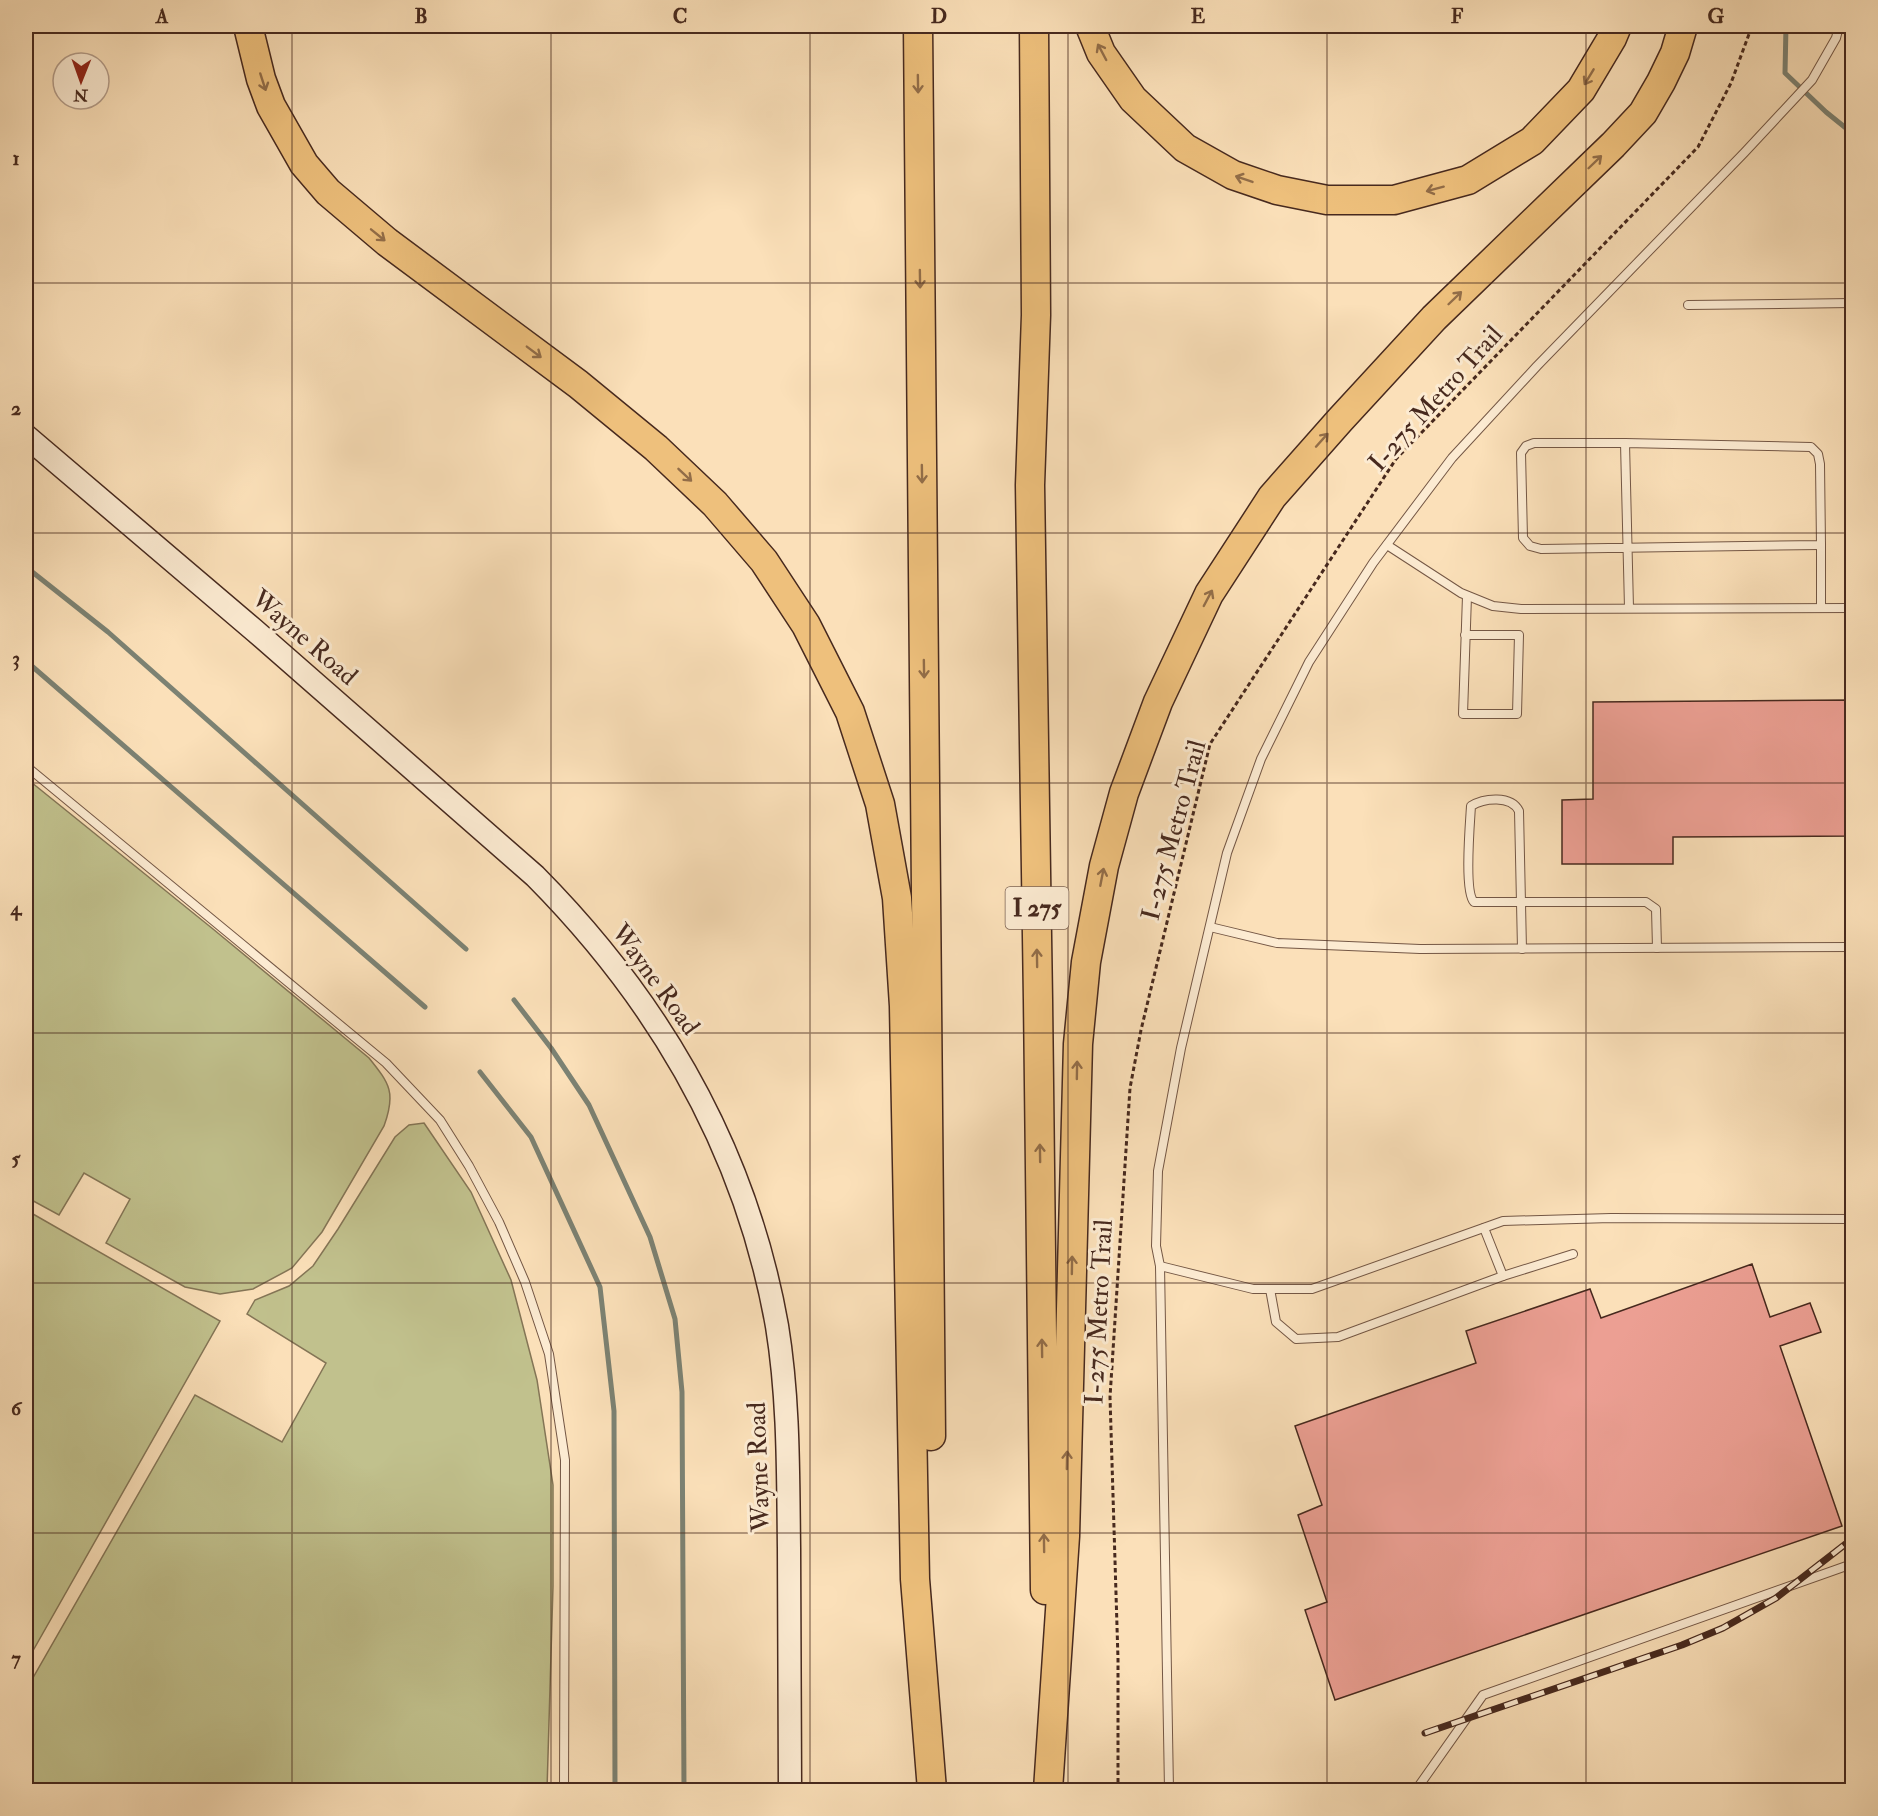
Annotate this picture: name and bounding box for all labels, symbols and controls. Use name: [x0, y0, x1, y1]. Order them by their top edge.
text: A: [155, 4, 169, 29]
text: B: [414, 4, 428, 29]
text: C: [673, 4, 687, 29]
text: D: [931, 4, 947, 29]
text: E: [1191, 4, 1206, 29]
text: F: [1451, 4, 1464, 29]
text: G: [1708, 4, 1725, 29]
one-way arrow: [1096, 44, 1107, 62]
north arrow: [51, 51, 111, 111]
one-way arrow: [1583, 68, 1595, 85]
one-way arrow: [258, 72, 269, 91]
one-way arrow: [912, 73, 924, 93]
text: N: [73, 85, 89, 105]
text: 1: [12, 146, 20, 171]
one-way arrow: [1587, 155, 1602, 169]
one-way arrow: [1235, 173, 1254, 184]
one-way arrow: [1426, 183, 1445, 195]
one-way arrow: [370, 228, 385, 242]
one-way arrow: [914, 268, 926, 288]
one-way arrow: [1447, 291, 1462, 305]
street label: I-275 Metro Trail: [1362, 319, 1510, 478]
one-way arrow: [526, 345, 542, 358]
text: 2: [11, 396, 21, 421]
one-way arrow: [1315, 433, 1329, 448]
one-way arrow: [916, 463, 928, 483]
one-way arrow: [677, 468, 692, 482]
street label: Wayne Road: [244, 582, 364, 693]
one-way arrow: [1202, 590, 1214, 607]
text: 3: [12, 646, 20, 671]
one-way arrow: [918, 658, 930, 678]
street label: I-275 Metro Trail: [1135, 736, 1214, 924]
one-way arrow: [1097, 867, 1108, 887]
road number: I 275: [1006, 887, 1068, 929]
text: 4: [10, 896, 23, 921]
street label: Wayne Road: [603, 917, 707, 1042]
one-way arrow: [1032, 949, 1043, 969]
one-way arrow: [1071, 1060, 1083, 1080]
one-way arrow: [1034, 1144, 1046, 1164]
text: 5: [12, 1146, 22, 1171]
street label: I-275 Metro Trail: [1078, 1218, 1120, 1406]
one-way arrow: [1067, 1255, 1078, 1275]
one-way arrow: [1036, 1339, 1048, 1359]
text: 6: [11, 1396, 23, 1421]
street label: Wayne Road: [741, 1401, 777, 1534]
one-way arrow: [1062, 1450, 1073, 1470]
one-way arrow: [1038, 1534, 1050, 1554]
text: 7: [11, 1646, 21, 1671]

